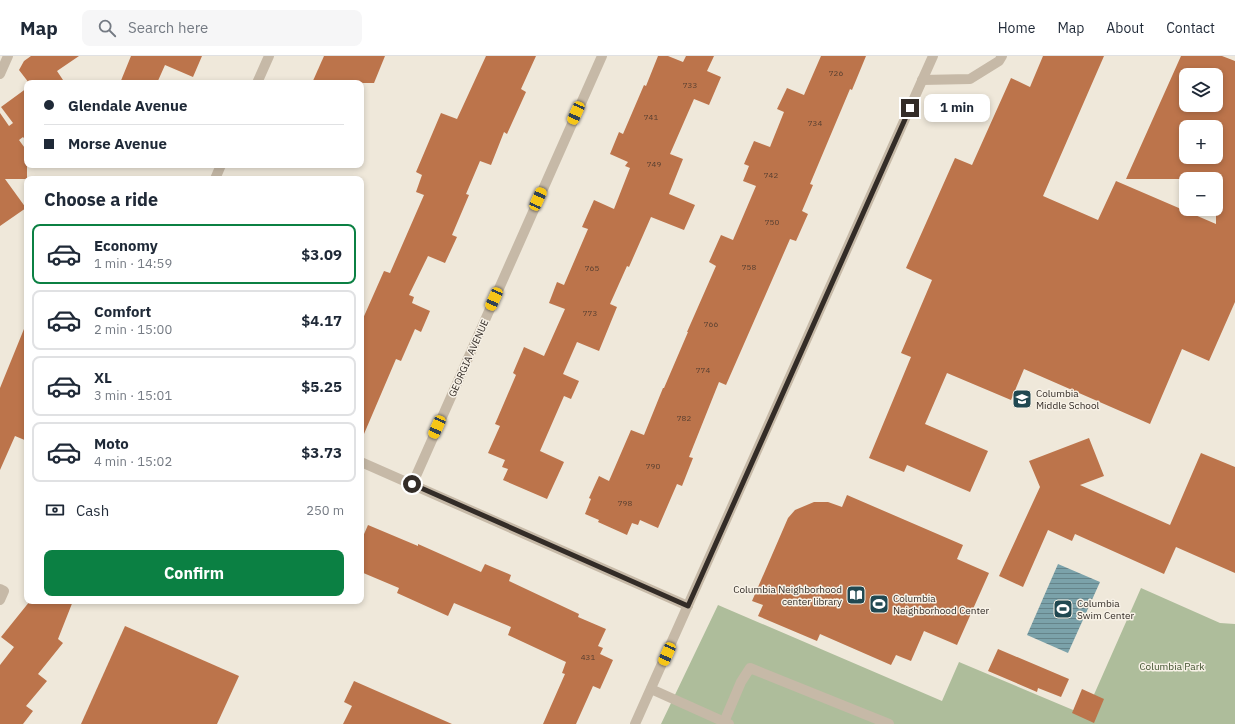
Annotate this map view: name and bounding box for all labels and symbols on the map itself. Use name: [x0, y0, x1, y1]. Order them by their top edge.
house number: 726: [829, 68, 843, 78]
house number: 733: [683, 80, 697, 90]
callout: 1 min: [924, 94, 990, 122]
route end: [901, 99, 919, 117]
car: [566, 100, 586, 126]
house number: 741: [644, 112, 658, 122]
house number: 734: [808, 118, 822, 128]
house number: 749: [647, 159, 661, 169]
house number: 742: [764, 170, 778, 180]
car: [528, 186, 548, 212]
house number: 750: [765, 217, 779, 227]
house number: 758: [742, 262, 756, 272]
house number: 765: [585, 263, 599, 273]
car: [484, 286, 504, 312]
house number: 773: [583, 308, 597, 318]
street label: GEORGIA AVENUE: [446, 317, 491, 399]
house number: 766: [704, 319, 718, 329]
house number: 774: [696, 365, 710, 375]
place label: Columbia Middle School: [1036, 387, 1100, 412]
school or university icon: Columbia Middle School: [1011, 388, 1033, 410]
house number: 782: [677, 413, 691, 423]
car: [427, 414, 447, 440]
house number: 790: [646, 461, 660, 471]
route start: [403, 475, 421, 493]
house number: 798: [618, 498, 632, 508]
place label: Columbia Neighborhood center library: [733, 583, 842, 608]
library icon: Columbia Neighborhood center library: [845, 584, 867, 606]
place label: Columbia Neighborhood Center: [893, 592, 989, 617]
sports icon: Columbia Neighborhood Center: [868, 593, 890, 615]
place label: Columbia Swim Center: [1077, 597, 1134, 622]
sports icon: Columbia Swim Center: [1052, 598, 1074, 620]
car: [657, 641, 677, 667]
house number: 431: [581, 652, 595, 662]
park label: Columbia Park: [1139, 660, 1205, 673]

